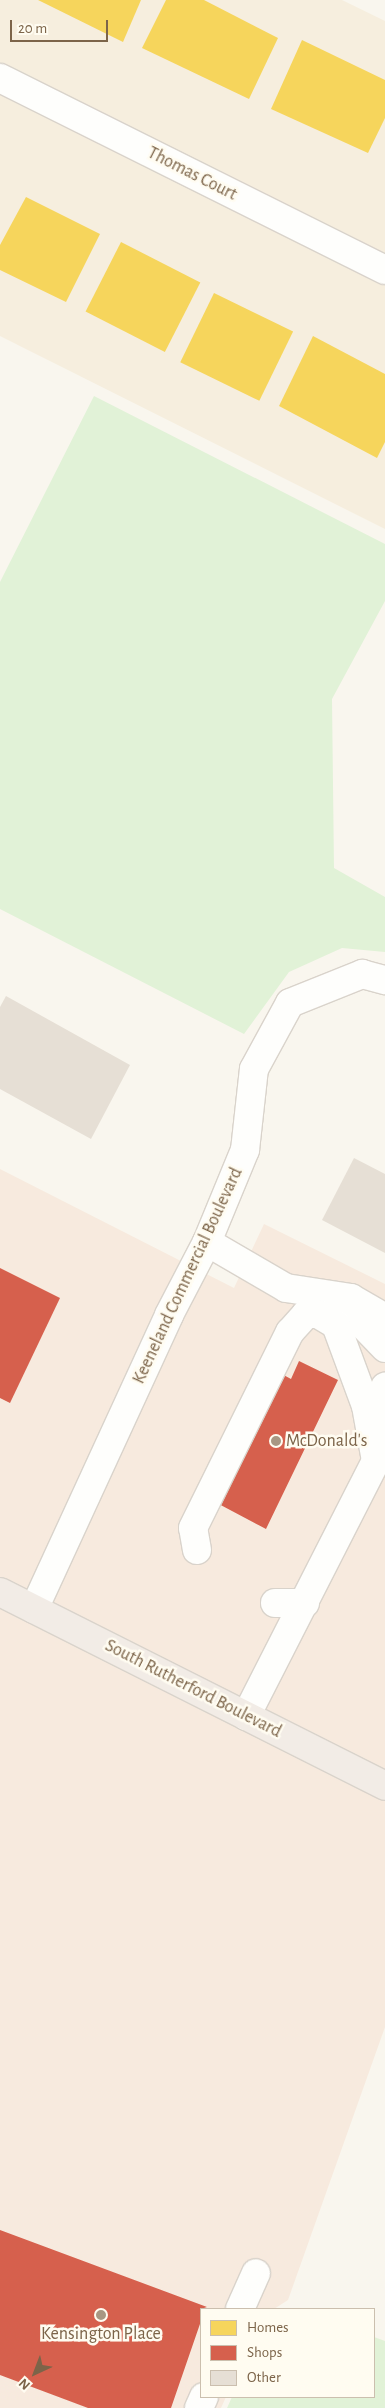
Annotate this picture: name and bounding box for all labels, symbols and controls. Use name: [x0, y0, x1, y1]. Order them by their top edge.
scale bar: [12, 10, 110, 42]
text: 20 m: [18, 21, 47, 36]
street label: Thomas Court: [144, 142, 240, 206]
street label: Keeneland Commercial Boulevard: [128, 1164, 248, 1388]
place label: McDonald's: [286, 1430, 368, 1452]
marker: McDonald's: [270, 1435, 282, 1447]
street label: South Rutherford Boulevard: [101, 1635, 285, 1743]
legend: [200, 2308, 375, 2398]
marker: Kensington Place: [95, 2309, 107, 2321]
text: Homes: [247, 2320, 289, 2335]
place label: Kensington Place: [41, 2323, 161, 2345]
text: Shops: [247, 2345, 282, 2360]
north arrow: [10, 2348, 60, 2398]
text: Other: [247, 2370, 281, 2385]
text: N: [16, 2376, 33, 2392]

